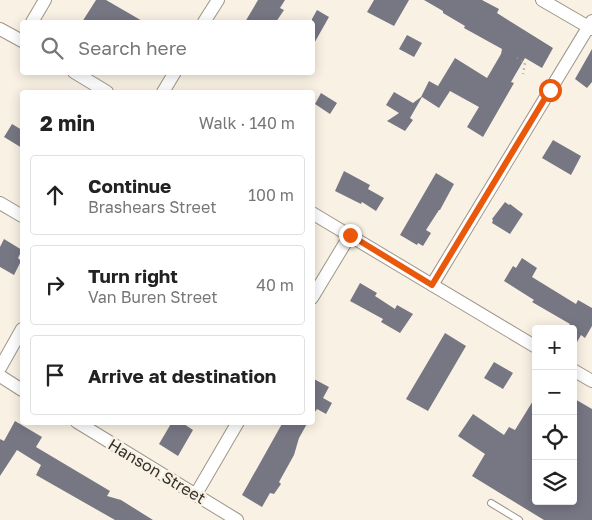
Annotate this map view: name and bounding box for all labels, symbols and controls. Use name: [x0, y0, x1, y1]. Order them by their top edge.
search box: [20, 20, 315, 75]
icon: search: [38, 34, 66, 62]
text: Search here: [78, 36, 187, 59]
route start: [539, 79, 562, 102]
text: 2 min: [40, 110, 95, 136]
text: Walk · 140 m: [199, 113, 295, 133]
text: Continue: [88, 174, 171, 197]
icon: ahead: [41, 181, 69, 209]
text: 100 m: [248, 185, 294, 205]
text: Brashears Street: [88, 197, 217, 217]
route end: [339, 224, 362, 247]
text: Turn right: [88, 264, 178, 287]
icon: right: [41, 271, 69, 299]
text: 40 m: [256, 275, 294, 295]
text: Van Buren Street: [88, 287, 218, 307]
map controls: [532, 325, 577, 505]
button: +: [532, 325, 577, 370]
icon: arrive: [41, 361, 69, 389]
text: Arrive at destination: [88, 364, 276, 387]
button: −: [532, 370, 577, 415]
button: locate: [532, 415, 577, 460]
street label: Hanson Street: [105, 434, 209, 508]
button: layers: [532, 460, 577, 505]

